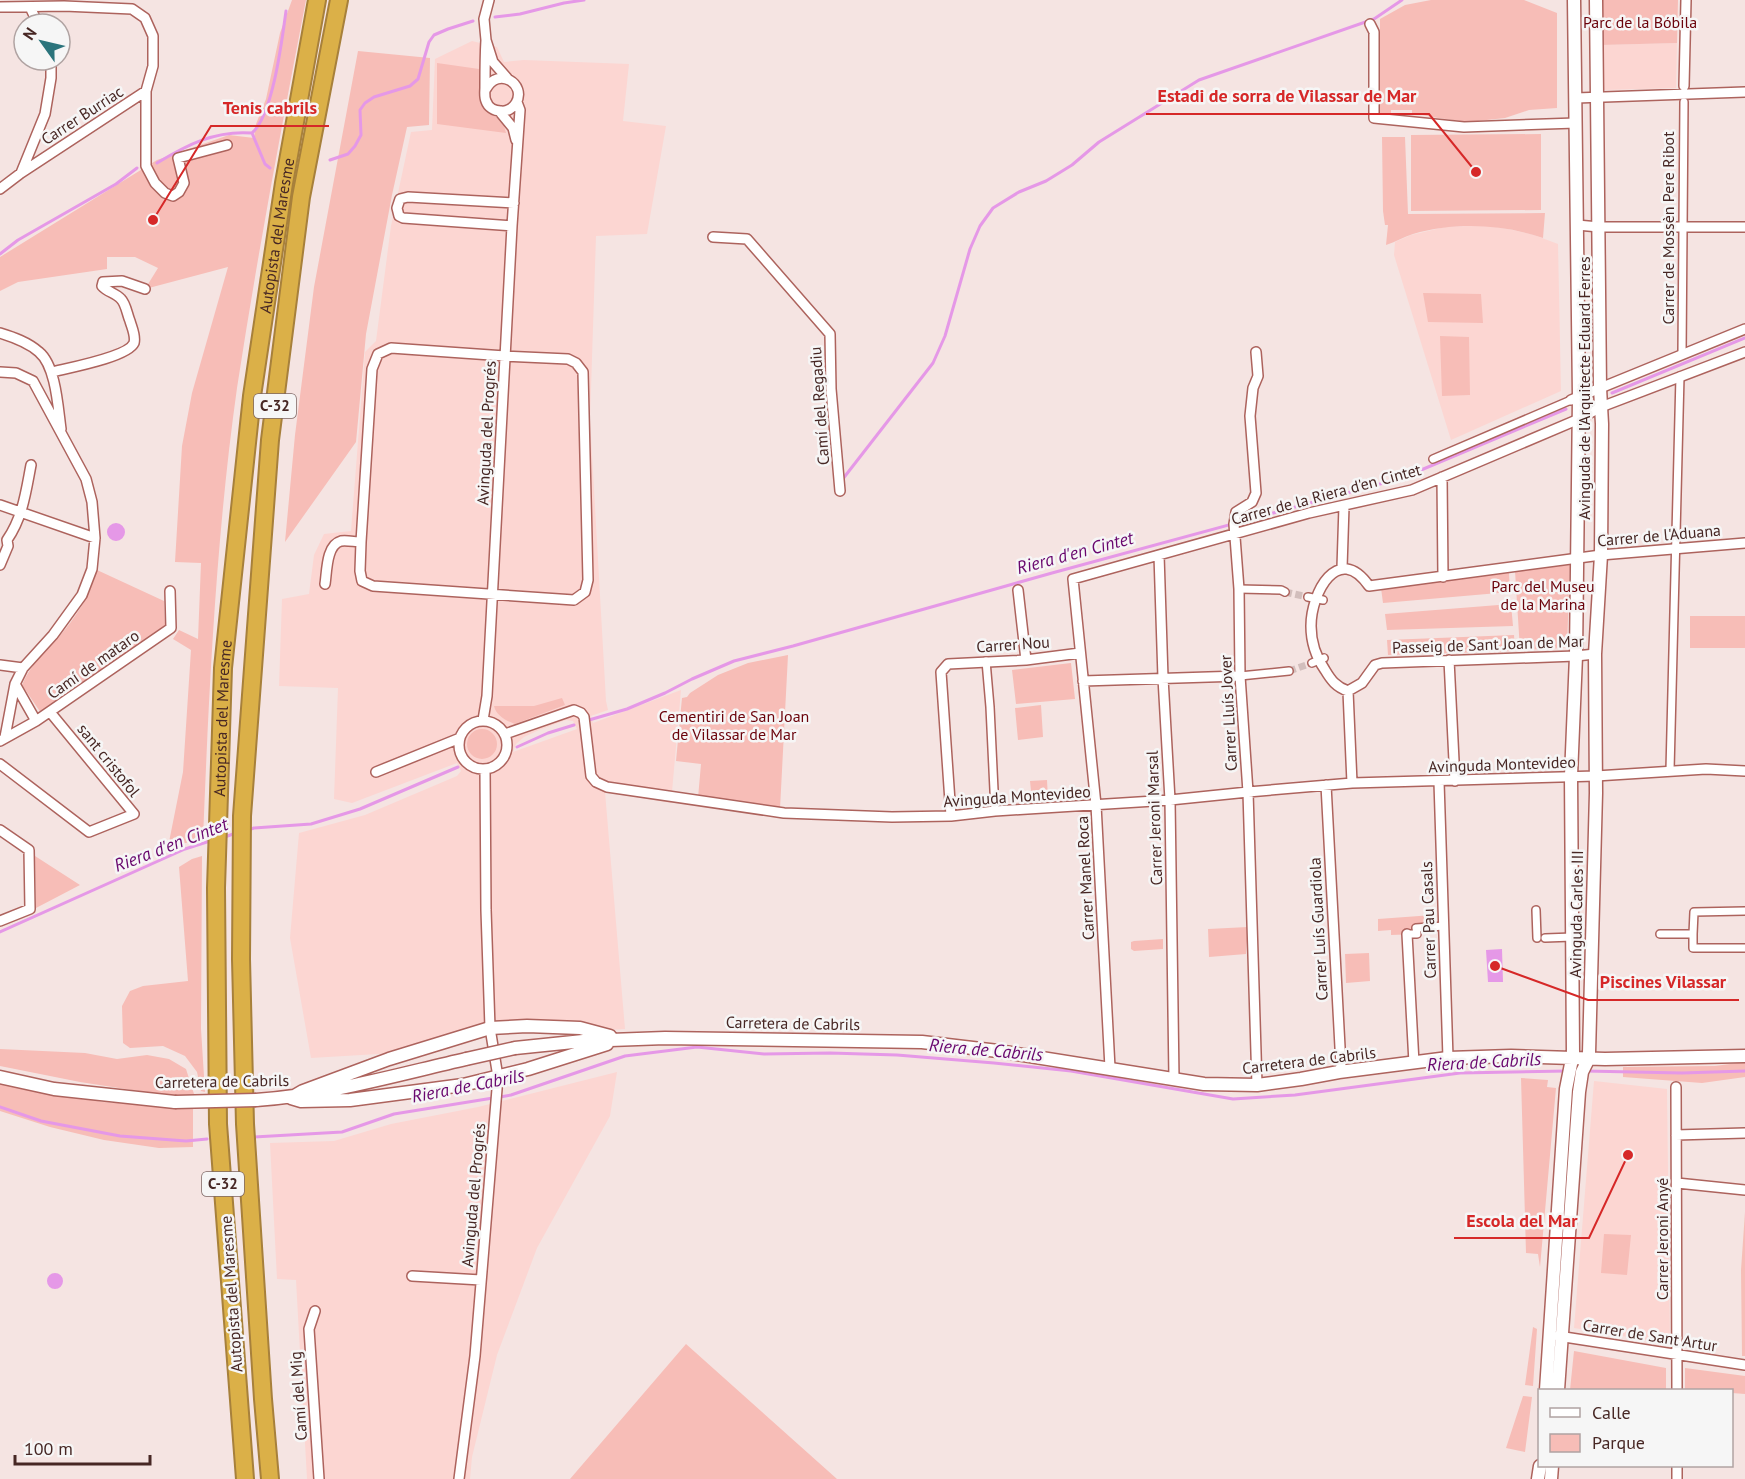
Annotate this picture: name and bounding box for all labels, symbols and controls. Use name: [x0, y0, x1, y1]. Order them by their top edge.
north arrow: [12, 12, 72, 72]
park label: Parc de la Bóbila: [1583, 12, 1697, 32]
text: N: [18, 24, 41, 44]
callout: Estadi de sorra de Vilassar de Mar: [1146, 78, 1429, 114]
street label: Carrer Burriac: [37, 81, 127, 149]
text: Estadi de sorra de Vilassar de Mar: [1158, 84, 1417, 107]
callout: Tenis cabrils: [211, 90, 329, 126]
text: Tenis cabrils: [223, 96, 318, 119]
street label: Carrer de Mossèn Pere Ribot: [1658, 131, 1678, 325]
street label: Autopista del Maresme: [255, 156, 298, 315]
street label: Avinguda de l'Arquitecte Eduard Ferres: [1574, 256, 1594, 520]
street label: Camí del Regadiu: [805, 346, 833, 466]
street label: Avinguda del Progrés: [472, 360, 500, 506]
road number: C-32: [254, 394, 296, 418]
street label: Carrer de la Riera d'en Cintet: [1229, 459, 1424, 529]
street label: Carrer de l'Aduana: [1596, 520, 1722, 550]
water label: Riera d'en Cintet: [1014, 526, 1137, 579]
park label: Parc del Museu de la Marina: [1491, 576, 1595, 614]
street label: Camí de mataro: [43, 625, 143, 703]
street label: Carrer Nou: [976, 631, 1050, 657]
street label: Passeig de Sant Joan de Mar: [1392, 631, 1585, 657]
street label: Autopista del Maresme: [209, 639, 236, 797]
street label: Carrer Lluís Jover: [1215, 654, 1241, 772]
park label: Cementiri de San Joan de Vilassar de Mar: [659, 706, 809, 744]
street label: sant cristofol: [73, 719, 145, 801]
street label: Carrer Jeroni Marsal: [1142, 750, 1166, 886]
street label: Avinguda Montevideo: [1428, 751, 1576, 777]
street label: Avinguda Montevideo: [943, 781, 1091, 811]
water label: Riera d'en Cintet: [111, 812, 232, 877]
street label: Carrer Manel Roca: [1072, 815, 1098, 941]
street label: Avinguda Carles III: [1565, 850, 1587, 978]
street label: Carrer Luís Guardiola: [1304, 857, 1332, 1001]
street label: Carrer Pau Casals: [1416, 861, 1440, 979]
callout: Piscines Vilassar: [1588, 964, 1739, 1000]
text: Piscines Vilassar: [1600, 970, 1727, 993]
street label: Carretera de Cabrils: [726, 1012, 861, 1034]
water label: Riera de Cabrils: [928, 1033, 1045, 1066]
street label: Carretera de Cabrils: [1241, 1042, 1377, 1078]
water label: Riera de Cabrils: [1426, 1047, 1543, 1076]
water label: Riera de Cabrils: [410, 1063, 527, 1108]
street label: Carretera de Cabrils: [155, 1070, 290, 1092]
street label: Avinguda del Progrés: [457, 1122, 489, 1268]
road number: C-32: [202, 1172, 244, 1196]
street label: Carrer Jeroni Anyé: [1652, 1178, 1672, 1300]
callout: Escola del Mar: [1454, 1202, 1589, 1238]
text: Escola del Mar: [1466, 1209, 1578, 1232]
street label: Autopista del Maresme: [216, 1215, 246, 1373]
street label: Carrer de Sant Artur: [1581, 1315, 1719, 1356]
street label: Camí del Mig: [285, 1351, 311, 1441]
legend: [1538, 1389, 1733, 1467]
text: Calle: [1592, 1401, 1631, 1424]
scale bar: [15, 1428, 150, 1466]
text: Parque: [1592, 1431, 1645, 1454]
text: 100 m: [24, 1437, 73, 1460]

